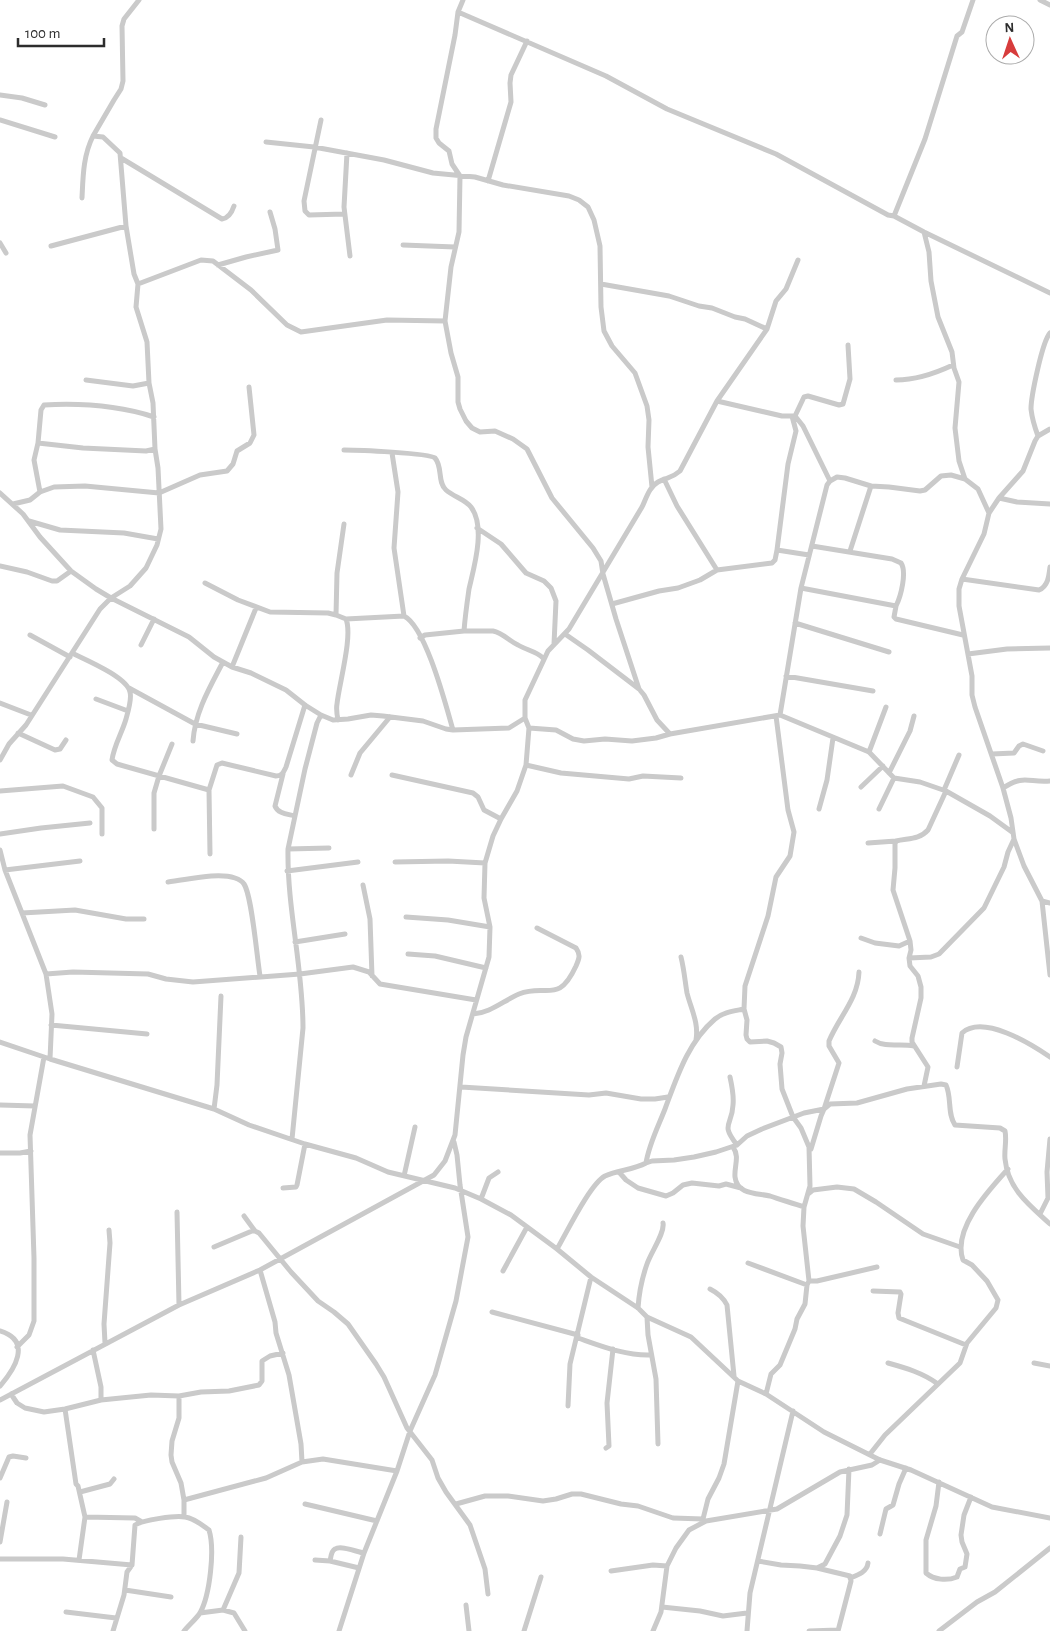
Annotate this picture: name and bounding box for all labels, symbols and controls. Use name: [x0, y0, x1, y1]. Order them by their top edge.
scale bar: [18, 15, 104, 47]
north arrow: [985, 15, 1035, 65]
text: N: [1004, 21, 1015, 35]
text: 100 m: [25, 26, 60, 41]

